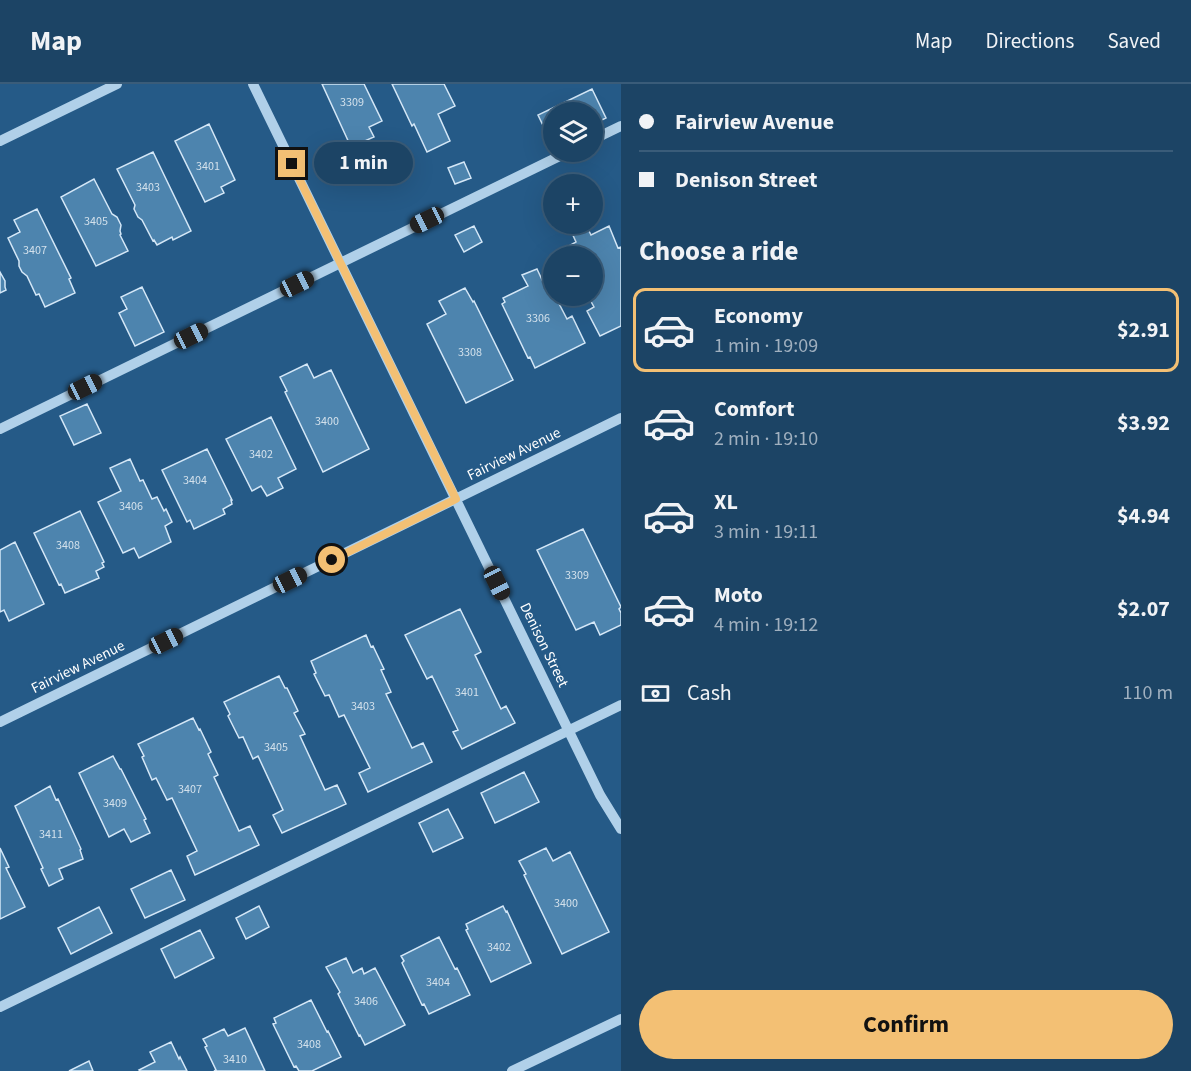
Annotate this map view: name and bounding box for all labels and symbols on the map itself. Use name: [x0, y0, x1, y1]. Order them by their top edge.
house number: 3309: [340, 94, 364, 111]
callout: 1 min: [313, 143, 412, 185]
route end: [278, 150, 305, 177]
house number: 3401: [196, 158, 220, 175]
house number: 3403: [136, 179, 160, 196]
car: [407, 204, 447, 236]
house number: 3405: [84, 213, 108, 230]
house number: 3407: [23, 242, 47, 259]
car: [277, 268, 317, 300]
house number: 3306: [526, 310, 550, 327]
car: [171, 320, 211, 352]
house number: 3308: [458, 344, 482, 361]
car: [65, 371, 105, 403]
house number: 3400: [315, 413, 339, 430]
street label: Fairview Avenue: [464, 422, 564, 486]
house number: 3402: [249, 446, 273, 463]
house number: 3404: [183, 472, 207, 489]
house number: 3406: [119, 498, 143, 515]
house number: 3408: [56, 537, 80, 554]
route start: [318, 546, 345, 573]
car: [481, 563, 513, 603]
car: [270, 564, 310, 596]
house number: 3309: [565, 567, 589, 584]
street label: Denison Street: [514, 599, 574, 691]
car: [146, 625, 186, 657]
street label: Fairview Avenue: [28, 635, 128, 699]
house number: 3401: [455, 684, 479, 701]
house number: 3403: [351, 698, 375, 715]
house number: 3405: [264, 739, 288, 756]
house number: 3407: [178, 781, 202, 798]
house number: 3409: [103, 795, 127, 812]
house number: 3411: [39, 826, 63, 843]
house number: 3400: [554, 895, 578, 912]
house number: 3402: [487, 939, 511, 956]
house number: 3404: [426, 974, 450, 991]
house number: 3406: [354, 993, 378, 1010]
house number: 3408: [297, 1036, 321, 1053]
house number: 3410: [223, 1051, 247, 1068]

